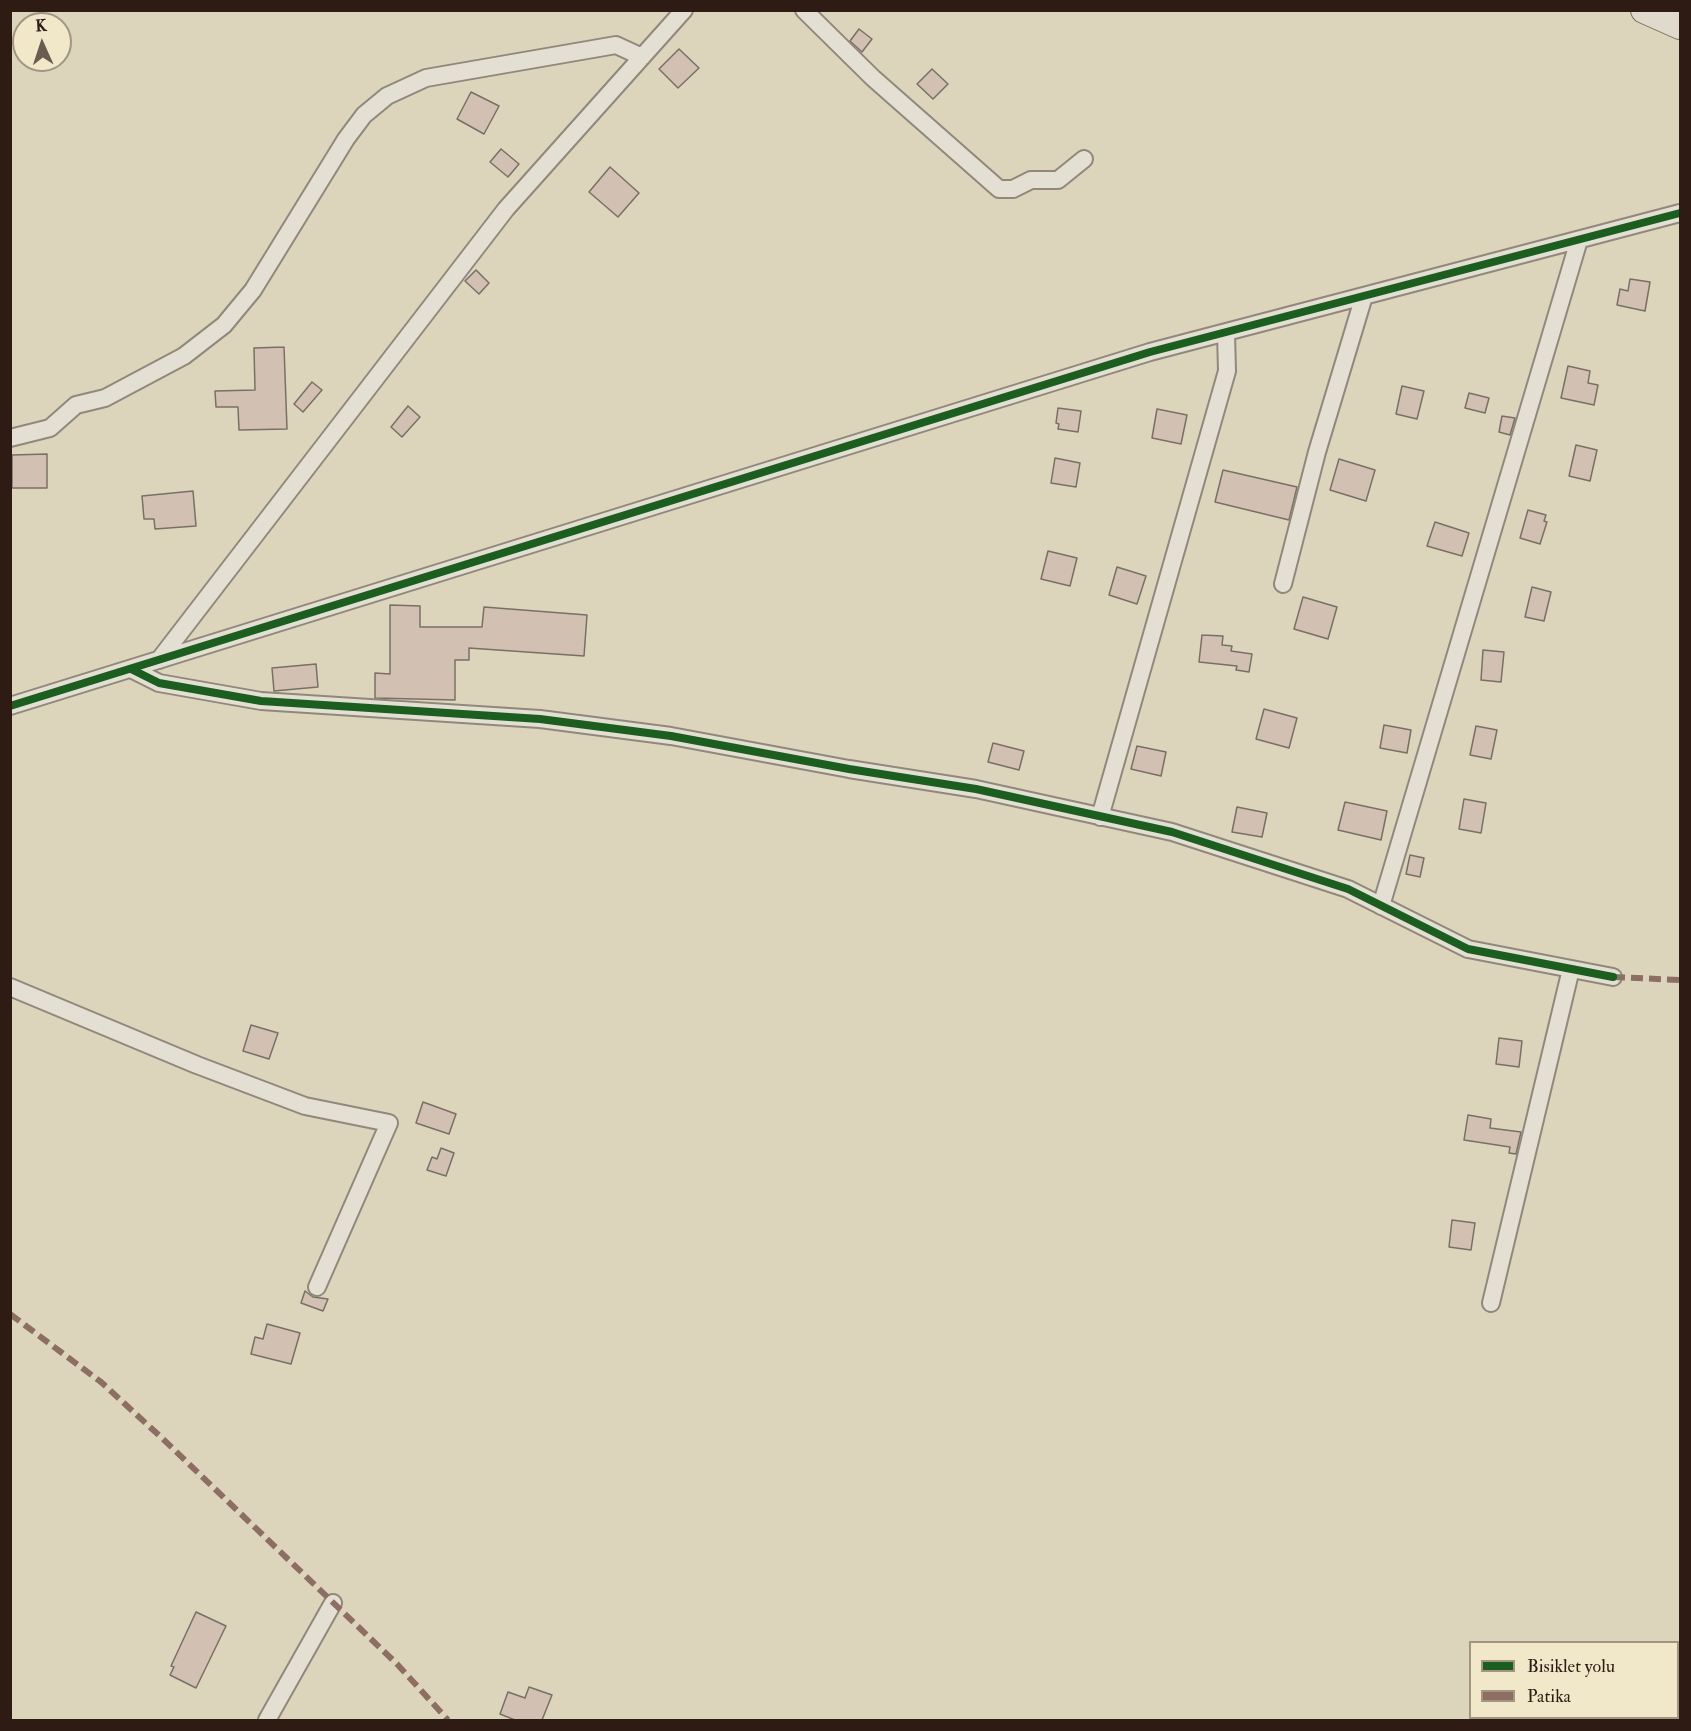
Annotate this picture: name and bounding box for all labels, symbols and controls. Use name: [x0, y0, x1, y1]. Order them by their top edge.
north arrow: [12, 12, 72, 72]
text: K: [35, 16, 47, 36]
legend: [1469, 1641, 1679, 1719]
text: Bisiklet yolu: [1527, 1655, 1615, 1678]
text: Patika: [1527, 1685, 1571, 1708]

